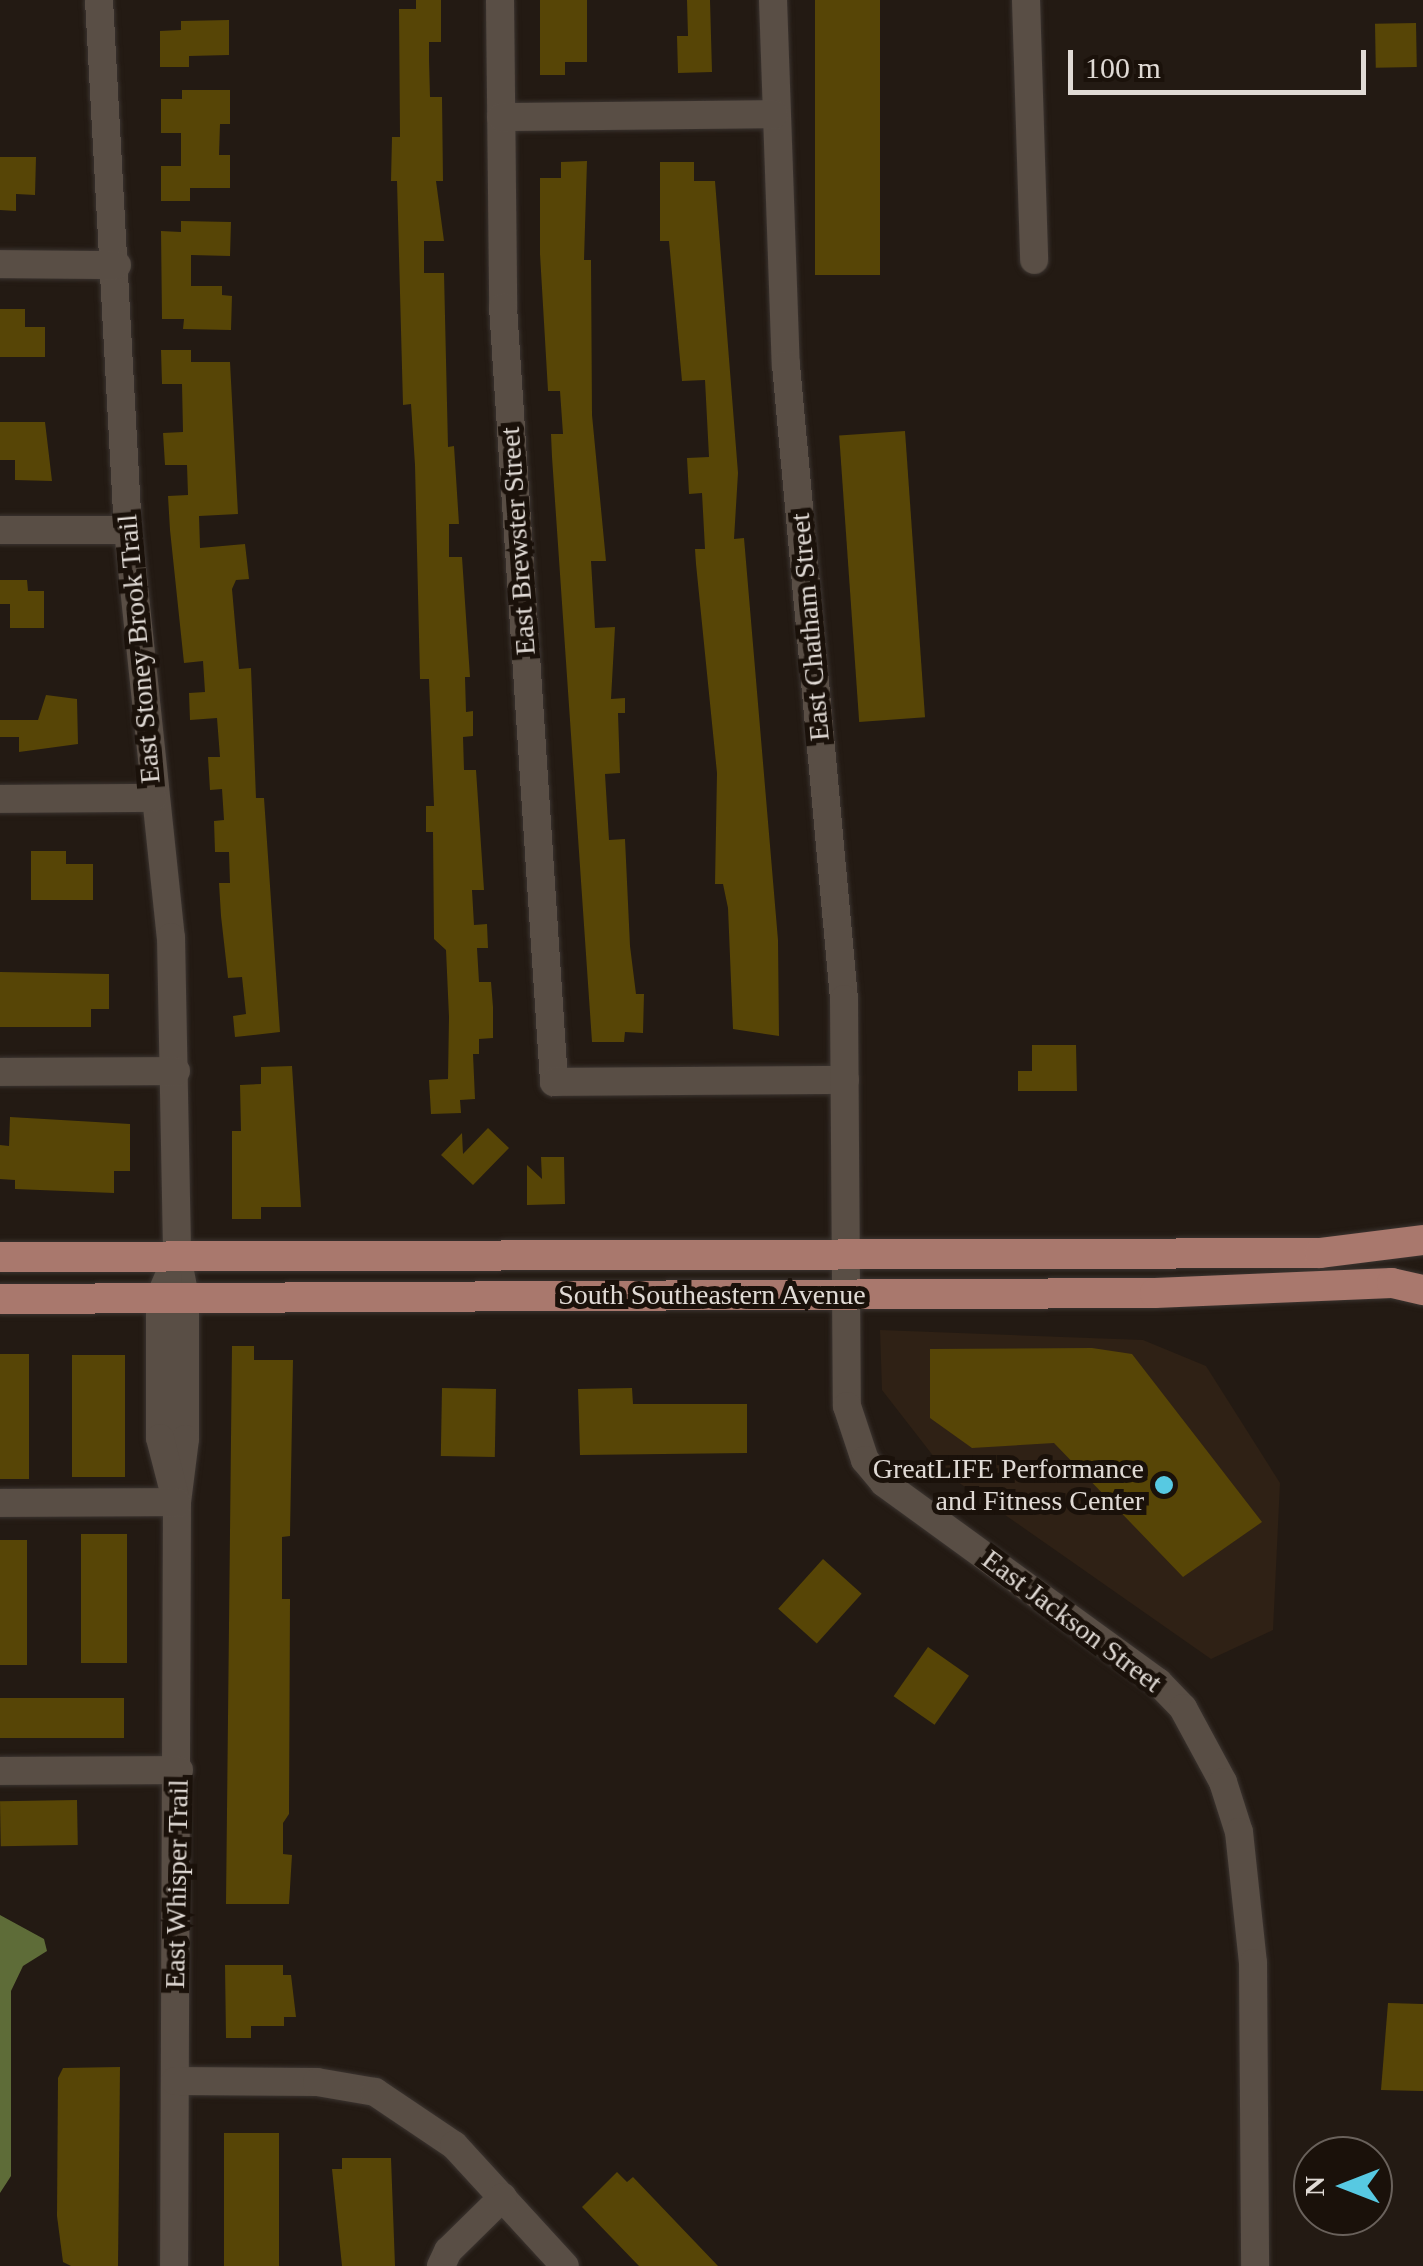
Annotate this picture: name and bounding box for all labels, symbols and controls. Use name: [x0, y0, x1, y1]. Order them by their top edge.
scale bar: [1073, 30, 1370, 92]
text: 100 m: [1085, 51, 1161, 84]
street label: East Brewster Street: [493, 426, 543, 656]
street label: East Chatham Street: [783, 512, 837, 742]
street label: East Stoney Brook Trail: [110, 513, 168, 785]
street label: South Southeastern Avenue: [558, 1278, 866, 1312]
place label: GreatLIFE Performance and Fitness Center: [873, 1452, 1144, 1518]
marker: GreatLIFE Performance and Fitness Center: [1153, 1474, 1175, 1496]
street label: East Jackson Street: [976, 1543, 1168, 1699]
street label: East Whisper Trail: [158, 1778, 196, 1990]
north arrow: [1293, 2136, 1393, 2236]
text: N: [1299, 2176, 1330, 2196]

